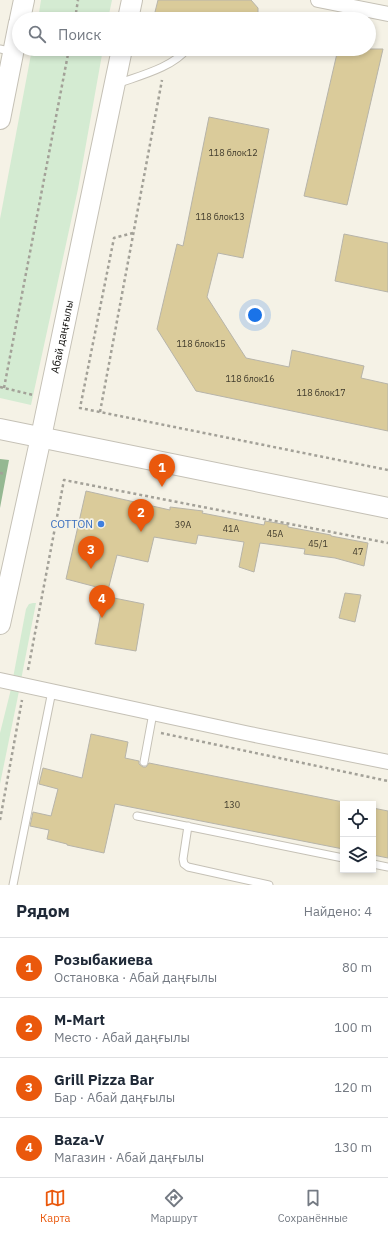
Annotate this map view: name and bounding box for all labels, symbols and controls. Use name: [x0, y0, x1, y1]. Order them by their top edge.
search box: [12, 12, 376, 56]
icon: search: [26, 23, 48, 45]
text: Поиск: [58, 25, 101, 44]
house number: 118 блок12: [208, 147, 258, 158]
house number: 118 блок13: [195, 211, 245, 222]
street label: Абай даңғылы: [47, 299, 76, 375]
your location: [245, 305, 265, 325]
house number: 118 блок15: [176, 338, 226, 349]
house number: 118 блок16: [225, 373, 275, 384]
house number: 118 блок17: [296, 387, 346, 398]
pin: 1: [149, 454, 175, 487]
pin: 2: [128, 499, 154, 532]
place label: COTTON: [51, 517, 93, 531]
marker: COTTON: [96, 519, 106, 529]
house number: 39А: [175, 519, 192, 530]
house number: 41А: [223, 523, 240, 534]
house number: 45А: [267, 528, 284, 539]
pin: 3: [78, 536, 104, 569]
house number: 45/1: [308, 538, 328, 549]
house number: 47: [353, 546, 363, 557]
pin: 4: [89, 585, 115, 618]
house number: 130: [224, 799, 240, 810]
map controls: [340, 801, 376, 873]
button: locate: [340, 801, 376, 837]
button: layers: [340, 837, 376, 873]
text: Рядом: [16, 900, 70, 922]
text: Найдено: 4: [304, 903, 372, 920]
text: Розыбакиева: [54, 950, 153, 969]
text: 1: [25, 959, 33, 976]
text: 80 m: [342, 959, 372, 976]
text: Остановка · Абай даңғылы: [54, 969, 217, 986]
text: M-Mart: [54, 1010, 105, 1029]
text: 2: [25, 1019, 33, 1036]
text: 100 m: [334, 1019, 372, 1036]
text: Место · Абай даңғылы: [54, 1029, 190, 1046]
text: Grill Pizza Bar: [54, 1070, 154, 1089]
text: 3: [25, 1079, 33, 1096]
text: 120 m: [334, 1079, 372, 1096]
text: Бар · Абай даңғылы: [54, 1089, 175, 1106]
text: Baza-V: [54, 1130, 104, 1149]
text: 4: [25, 1139, 33, 1156]
text: 130 m: [334, 1139, 372, 1156]
text: Магазин · Абай даңғылы: [54, 1149, 204, 1166]
tab: Карта: [40, 1187, 70, 1225]
tab: Маршрут: [151, 1187, 198, 1225]
tab: Сохранённые: [278, 1187, 348, 1225]

